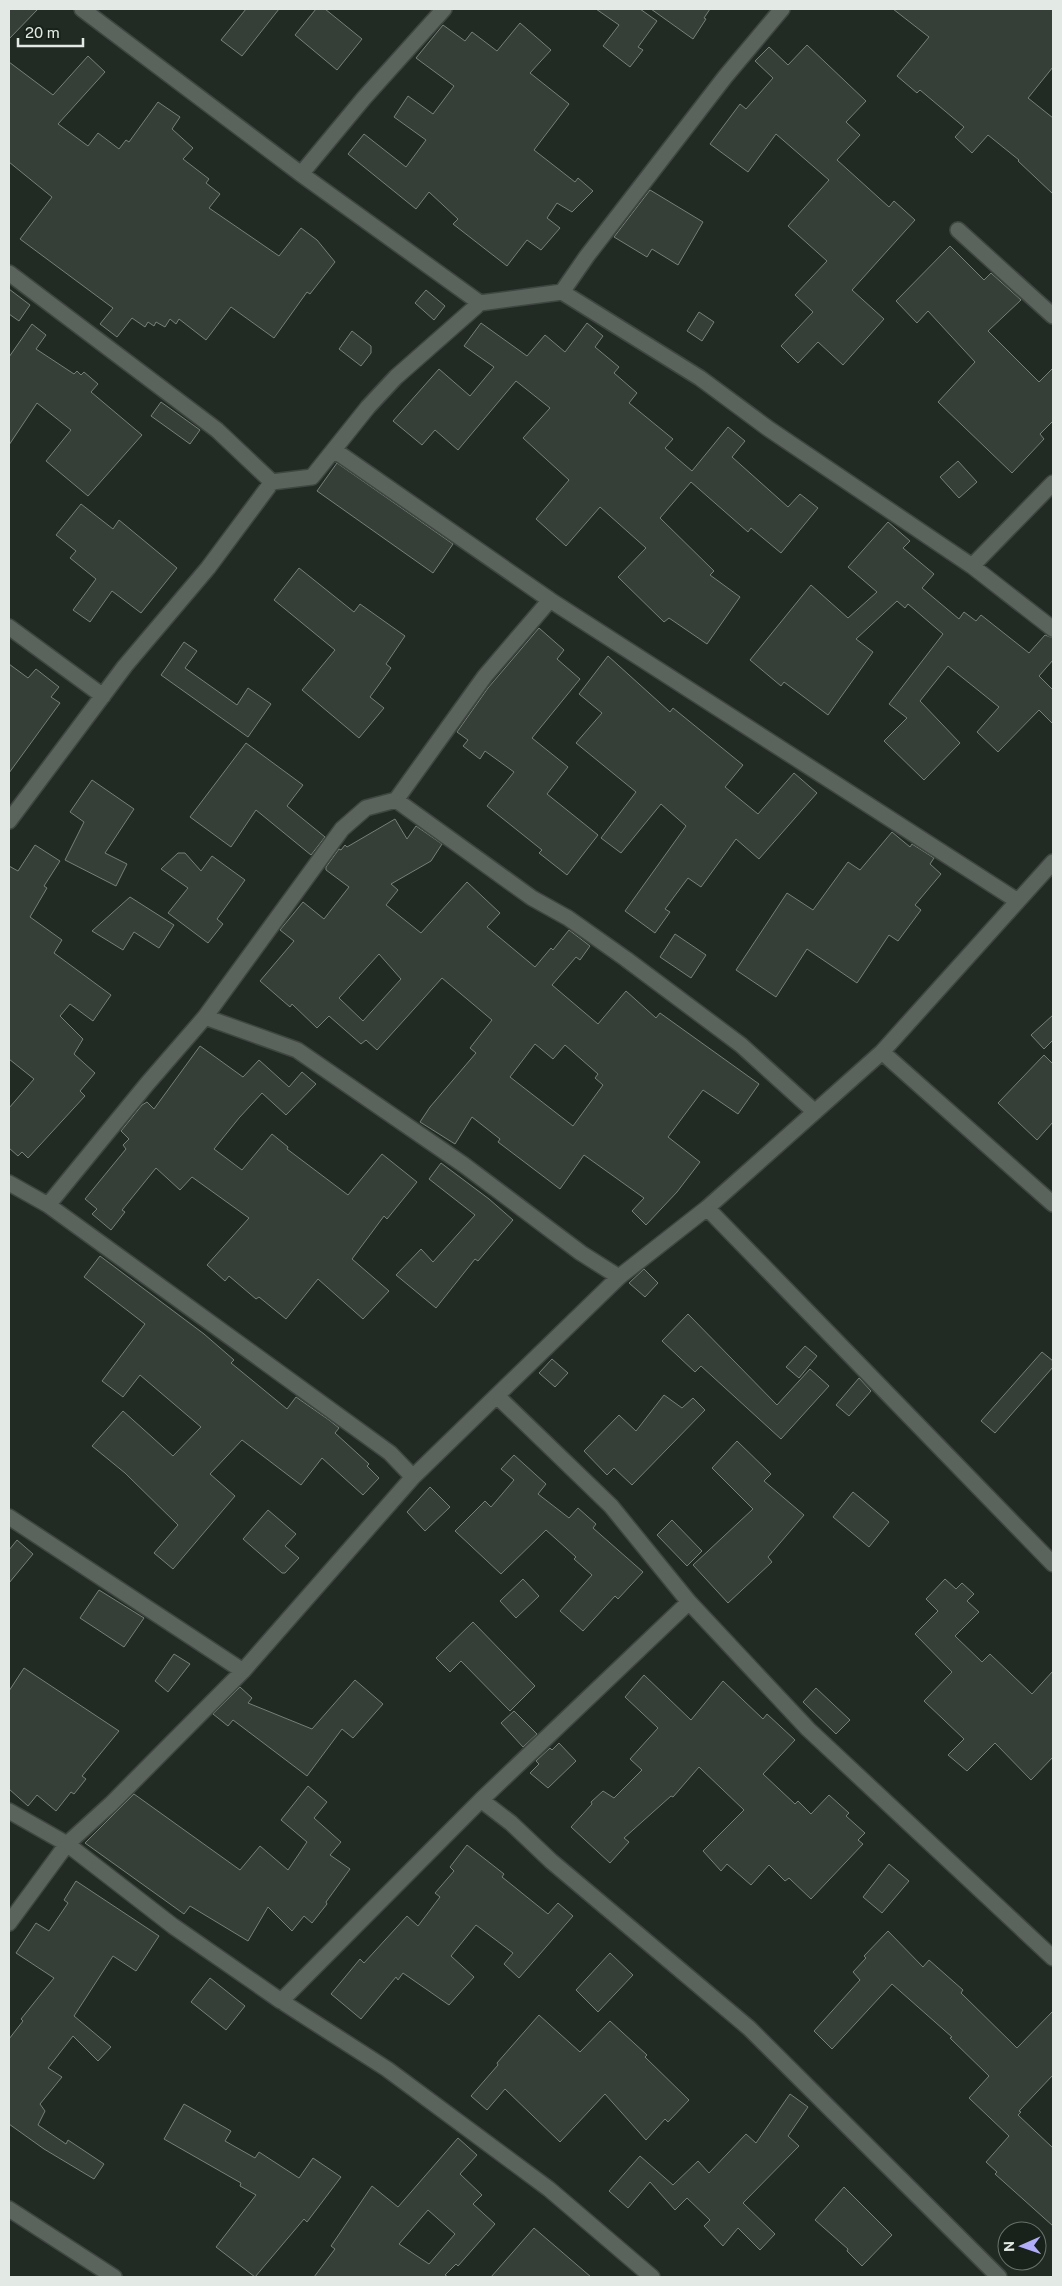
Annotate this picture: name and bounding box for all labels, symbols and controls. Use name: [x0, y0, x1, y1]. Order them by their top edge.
scale bar: [18, 15, 82, 47]
text: 20 m: [25, 24, 60, 41]
north arrow: [997, 2221, 1047, 2271]
text: N: [1001, 2241, 1017, 2252]

